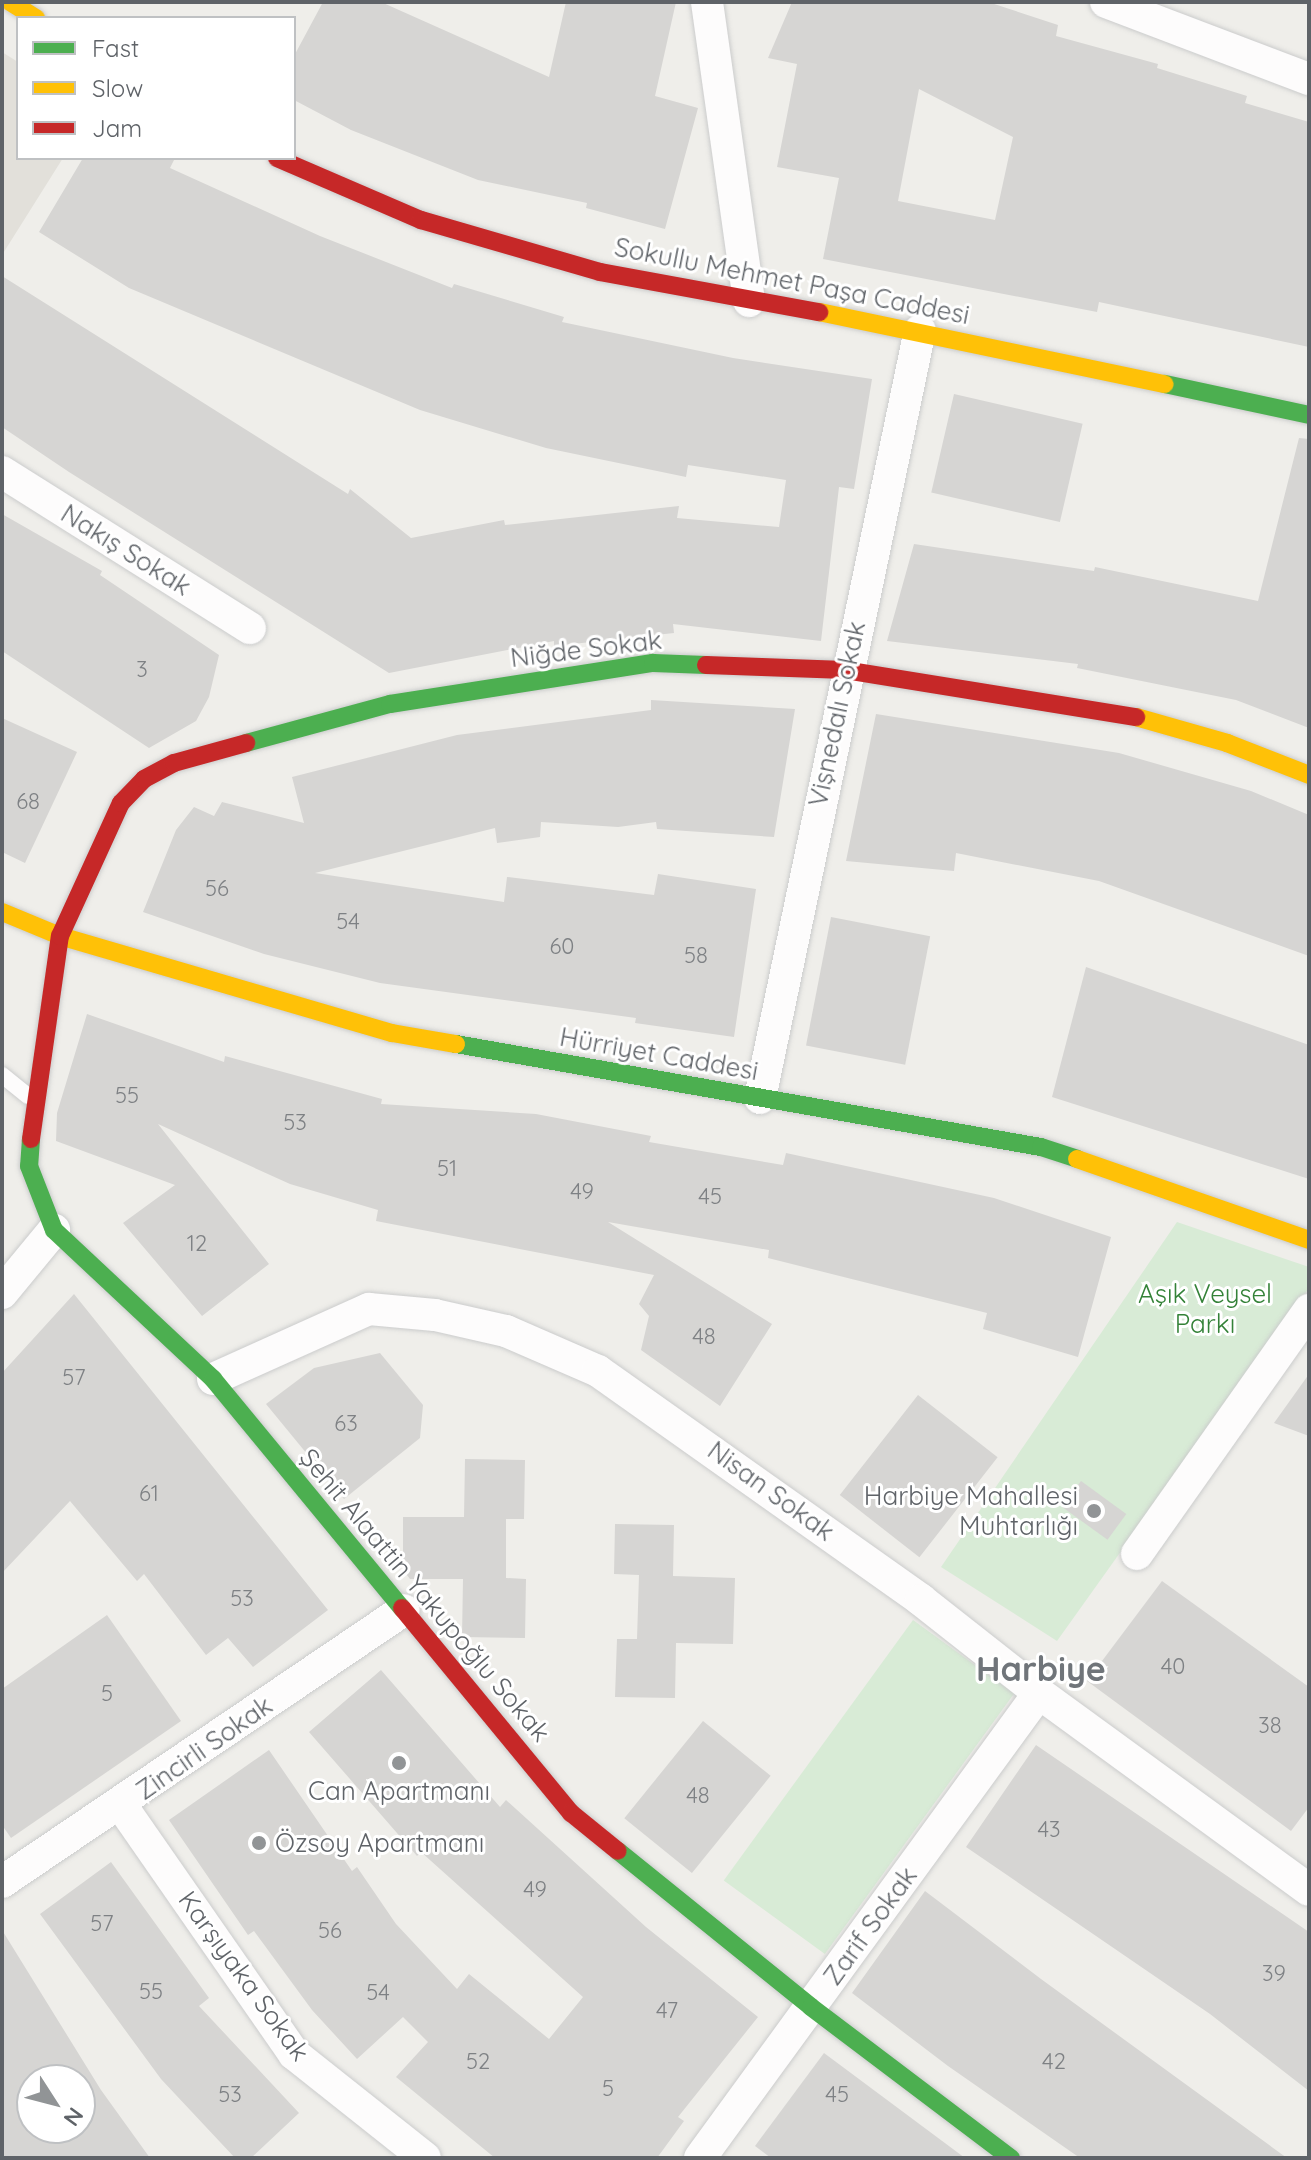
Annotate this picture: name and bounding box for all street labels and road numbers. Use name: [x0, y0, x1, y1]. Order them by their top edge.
street label: Sokullu Mehmet Paşa Caddesi: [612, 231, 972, 331]
street label: Nakış Sokak: [55, 498, 197, 602]
street label: Vişnedalı Sokak: [802, 618, 872, 810]
street label: Niğde Sokak: [509, 624, 663, 674]
street label: Hürriyet Caddesi: [557, 1021, 761, 1087]
street label: Nisan Sokak: [702, 1435, 840, 1547]
street label: Şehit Alaattin Yakupoğlu Sokak: [293, 1442, 557, 1748]
street label: Zincirli Sokak: [130, 1690, 278, 1806]
street label: Zarif Sokak: [817, 1861, 923, 1991]
street label: Karşıyaka Sokak: [172, 1885, 316, 2067]

